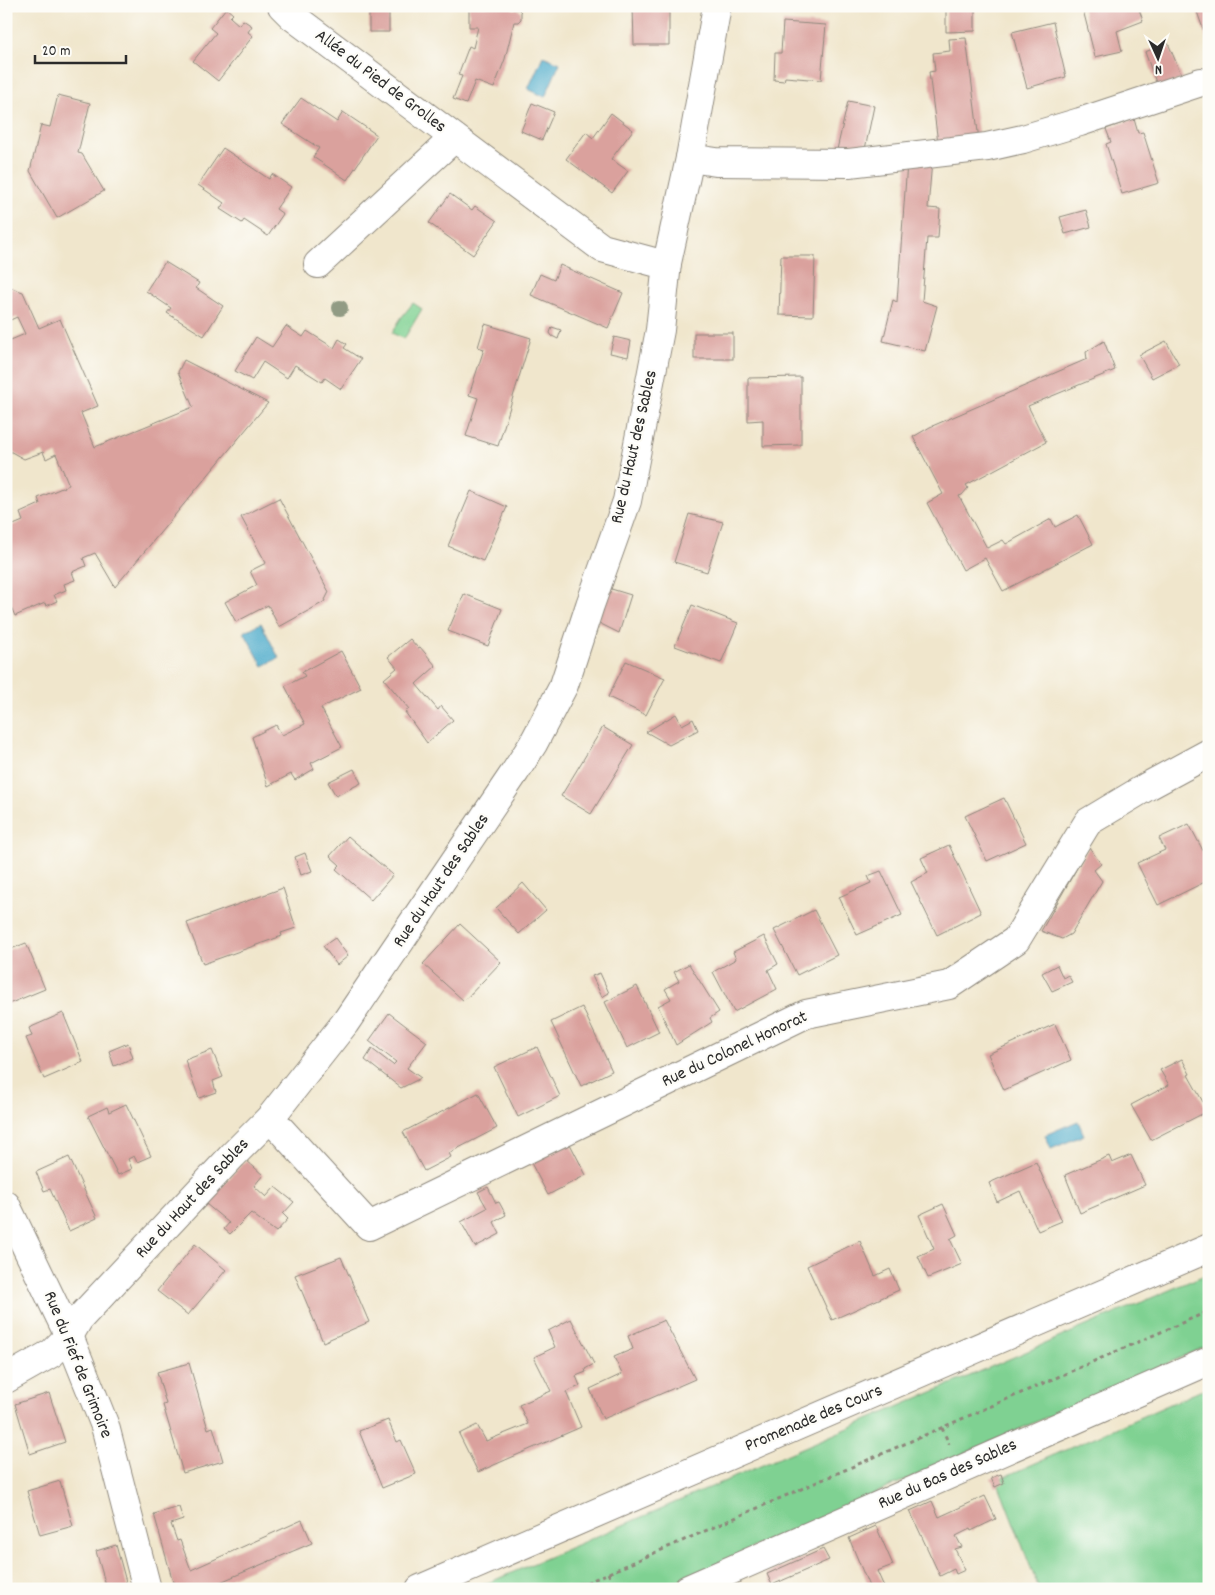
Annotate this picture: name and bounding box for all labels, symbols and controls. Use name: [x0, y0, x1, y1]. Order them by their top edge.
street label: Allée du Pied de Grolles: [309, 24, 451, 140]
scale bar: [35, 32, 126, 64]
north arrow: [1132, 32, 1182, 82]
text: 20 m: [42, 41, 70, 63]
text: N: [1155, 59, 1163, 79]
street label: Rue du Haut des Sables: [605, 368, 665, 526]
street label: Rue du Haut des Sables: [388, 809, 496, 953]
street label: Rue du Colonel Honorat: [658, 1005, 812, 1095]
street label: Rue du Haut des Sables: [130, 1133, 256, 1265]
street label: Rue du Fief de Grimoire: [36, 1288, 118, 1442]
street label: Promenade des Cours: [741, 1379, 887, 1459]
street label: Rue du Bas des Sables: [875, 1433, 1021, 1517]

